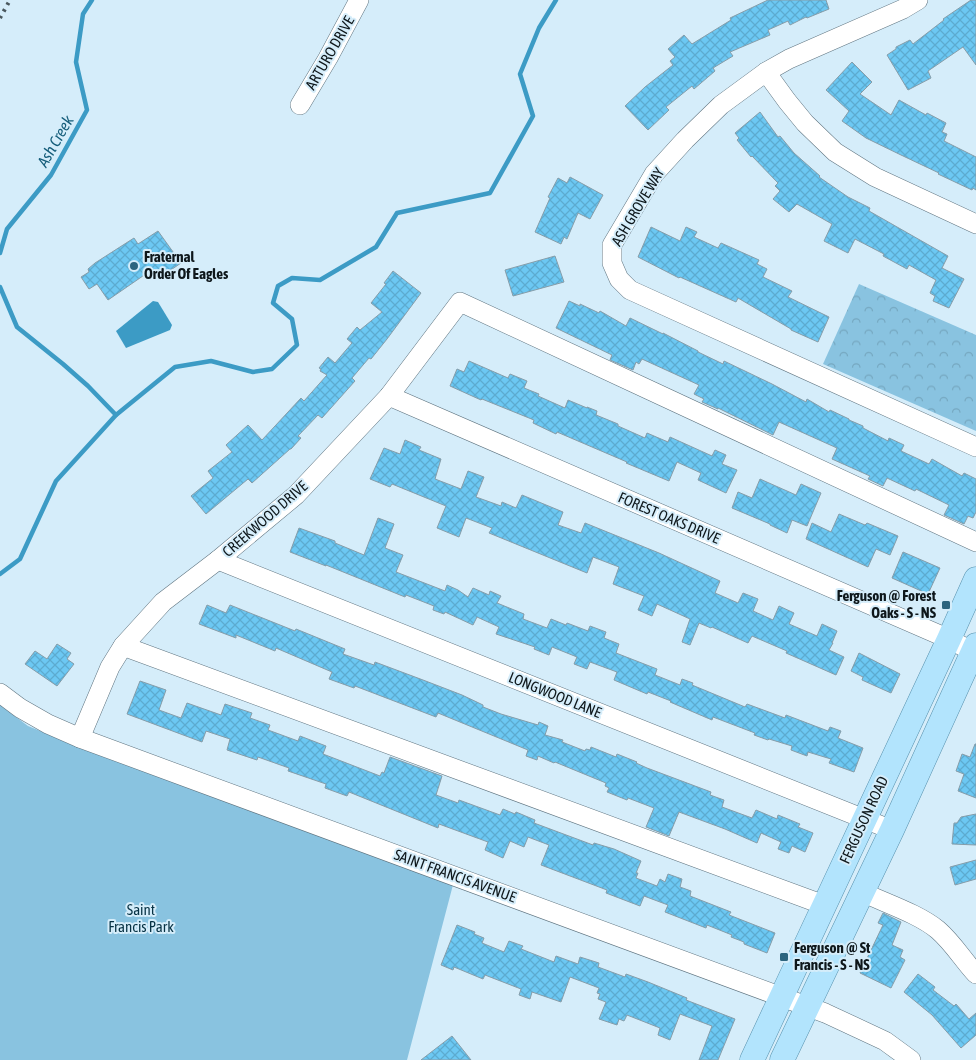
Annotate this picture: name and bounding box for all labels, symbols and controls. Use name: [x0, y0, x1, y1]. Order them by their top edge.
street label: ARTURO DRIVE: [302, 13, 358, 92]
water label: Ash Creek: [33, 111, 77, 171]
street label: ASH GROVE WAY: [608, 164, 668, 249]
place label: Fraternal Order Of Eagles: [144, 248, 229, 282]
marker: Fraternal Order Of Eagles: [128, 260, 140, 272]
street label: CREEKWOOD DRIVE: [219, 477, 311, 560]
street label: FOREST OAKS DRIVE: [616, 488, 723, 547]
place label: Ferguson @ Forest Oaks - S - NS: [837, 587, 937, 621]
marker: Ferguson @ Forest Oaks - S - NS: [940, 599, 952, 611]
street label: LONGWOOD LANE: [506, 668, 604, 721]
street label: FERGUSON ROAD: [836, 773, 891, 866]
street label: SAINT FRANCIS AVENUE: [392, 846, 519, 906]
park label: Saint Francis Park: [108, 901, 174, 935]
place label: Ferguson @ St Francis - S - NS: [794, 939, 871, 973]
marker: Ferguson @ St Francis - S - NS: [778, 951, 790, 963]

